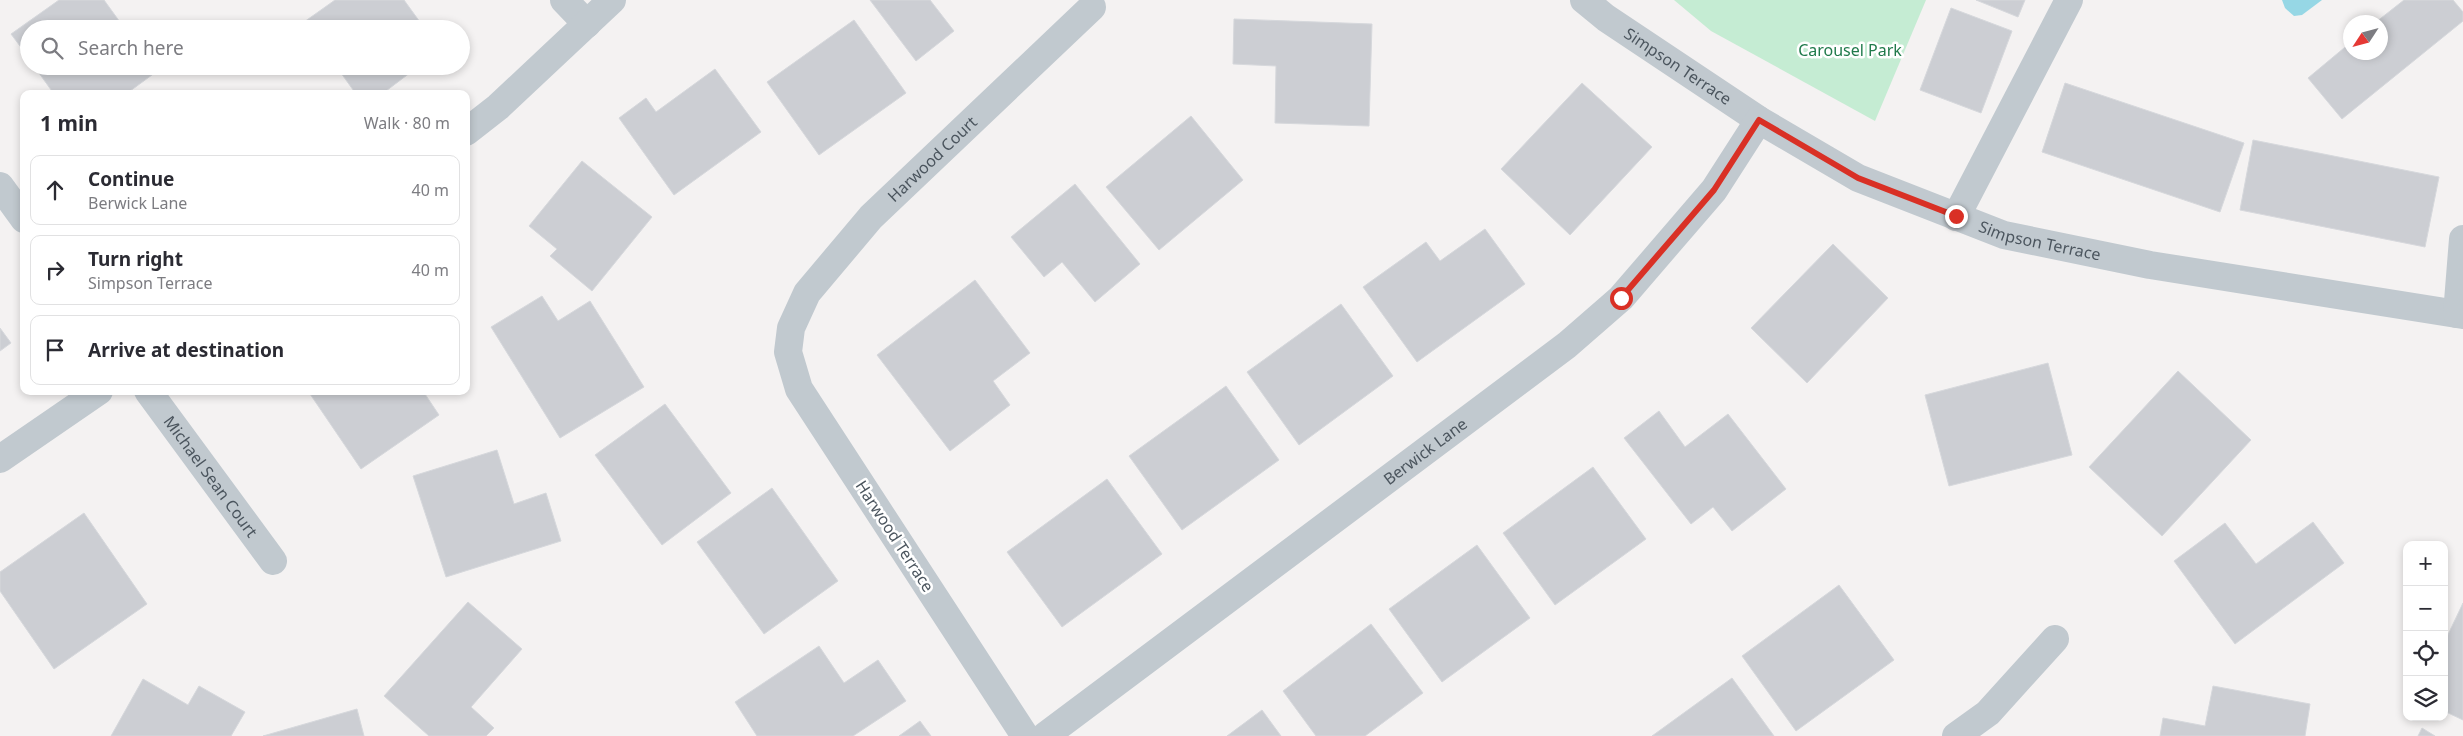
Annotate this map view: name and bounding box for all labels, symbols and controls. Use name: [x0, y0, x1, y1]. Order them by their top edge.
north arrow: [2343, 15, 2388, 60]
search box: [20, 20, 470, 75]
street label: Simpson Terrace: [1620, 22, 1736, 110]
icon: search: [38, 34, 66, 62]
text: Search here: [78, 35, 184, 61]
park label: Carousel Park: [1798, 39, 1902, 61]
text: 1 min: [40, 109, 98, 137]
street label: Harwood Court: [883, 111, 982, 207]
text: Walk · 80 m: [364, 112, 450, 134]
text: Continue: [88, 166, 174, 192]
icon: ahead: [41, 176, 69, 204]
text: 40 m: [412, 179, 449, 201]
text: Berwick Lane: [88, 192, 187, 214]
route end: [1945, 205, 1968, 228]
street label: Simpson Terrace: [1976, 215, 2103, 266]
text: Turn right: [88, 246, 183, 272]
icon: right: [41, 256, 69, 284]
text: 40 m: [412, 259, 449, 281]
text: Simpson Terrace: [88, 272, 212, 294]
route start: [1610, 287, 1633, 310]
icon: arrive: [41, 336, 69, 364]
text: Arrive at destination: [88, 337, 284, 363]
street label: Michael Sean Court: [159, 411, 263, 542]
street label: Berwick Lane: [1379, 413, 1472, 490]
street label: Harwood Terrace: [851, 476, 939, 596]
map controls: [2403, 541, 2448, 721]
button: +: [2403, 541, 2448, 586]
button: −: [2403, 586, 2448, 631]
button: locate: [2403, 631, 2448, 676]
button: layers: [2403, 676, 2448, 721]

